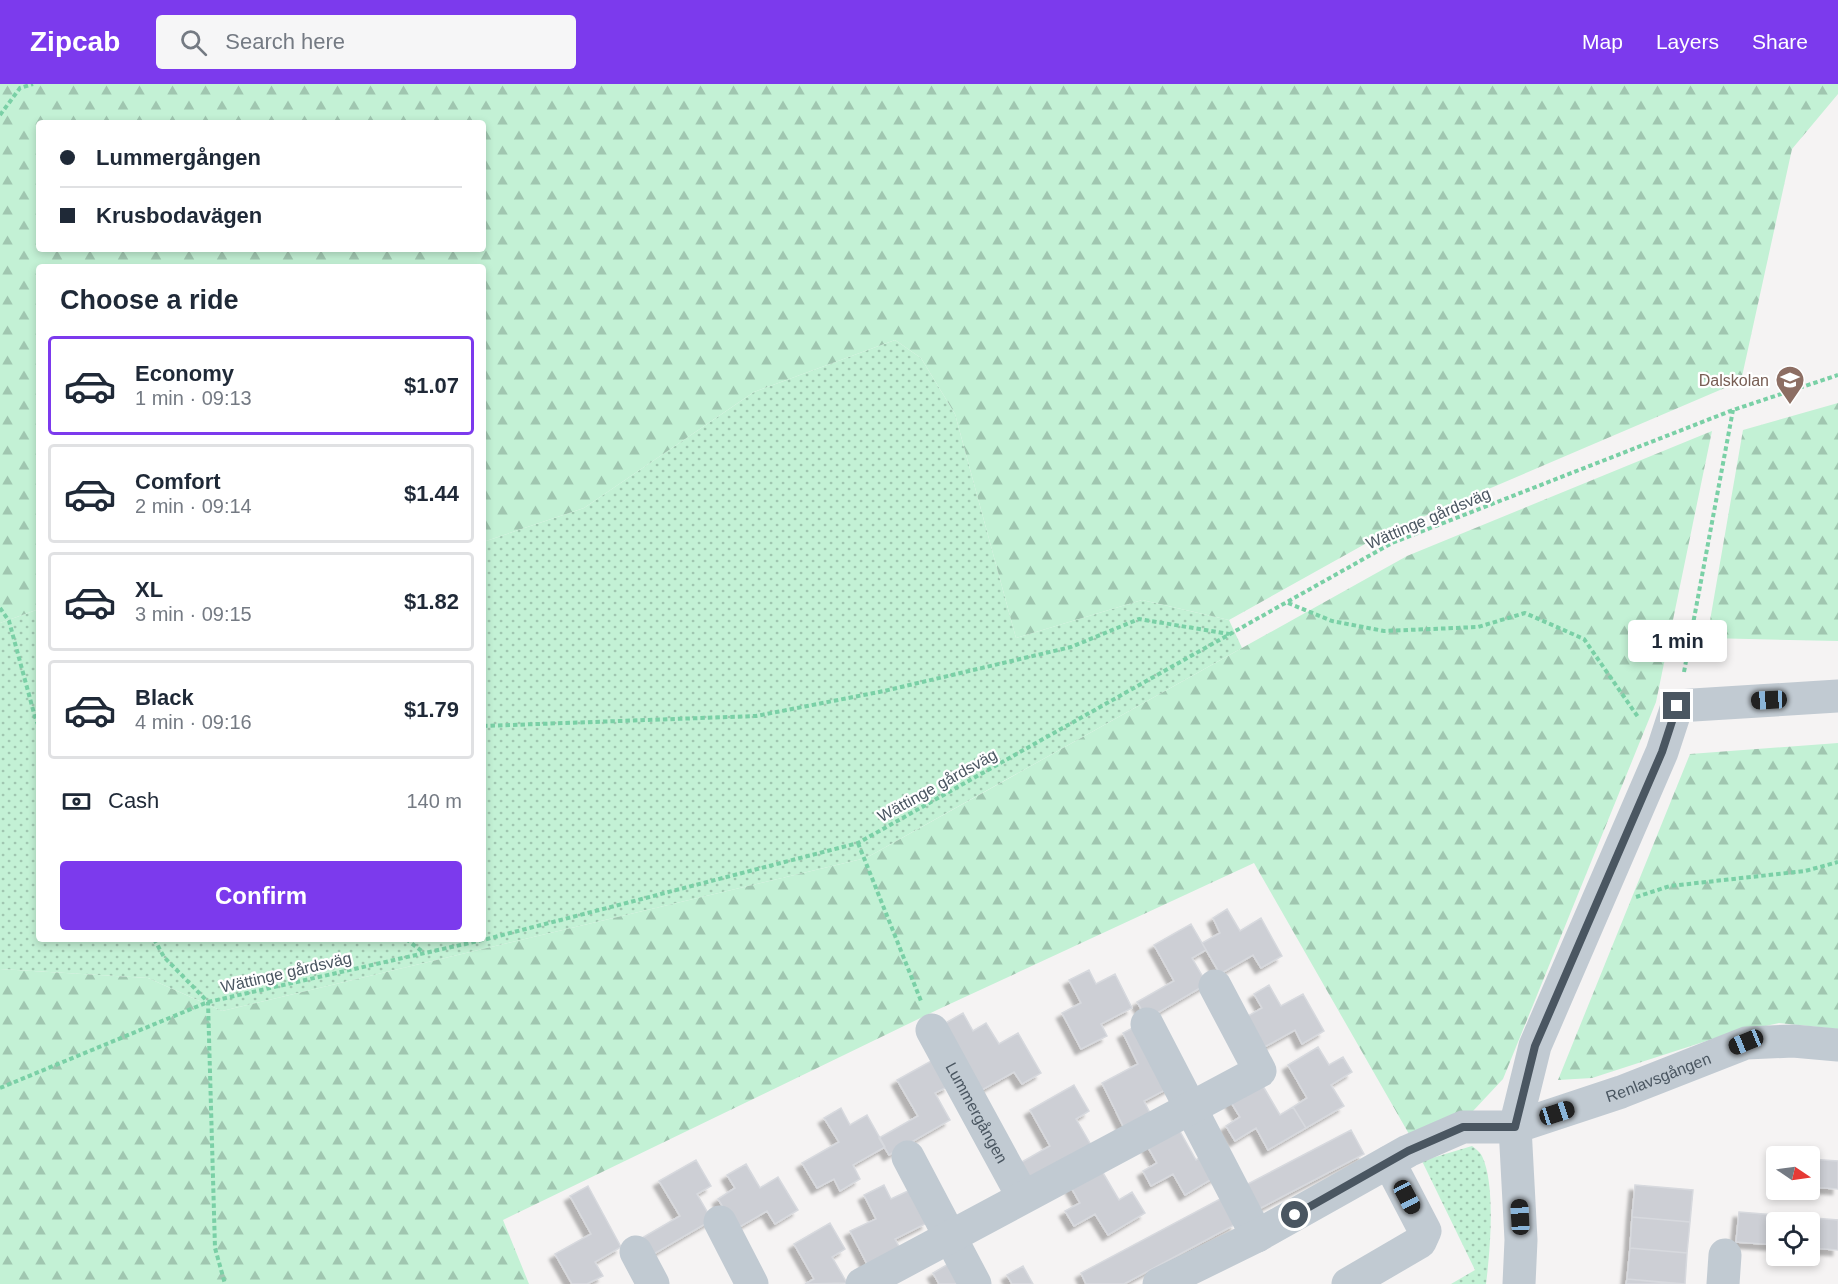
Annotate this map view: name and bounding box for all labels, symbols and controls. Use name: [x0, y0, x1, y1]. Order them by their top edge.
search box: [156, 15, 576, 69]
text: Zipcab: [30, 26, 120, 57]
icon: search: [177, 26, 210, 59]
text: Search here: [225, 29, 345, 54]
text: Map: [1582, 30, 1623, 53]
text: Layers: [1656, 30, 1719, 53]
text: Share: [1752, 30, 1808, 53]
text: Lummergången: [96, 145, 261, 170]
text: Krusbodavägen: [96, 203, 262, 228]
text: Choose a ride: [60, 285, 239, 315]
icon: car: [63, 359, 117, 413]
text: Economy: [135, 361, 234, 386]
school or university icon: Dalskolan: [1774, 364, 1806, 406]
place label: Dalskolan: [1699, 372, 1769, 389]
text: $1.07: [404, 373, 459, 398]
text: 1 min · 09:13: [135, 387, 252, 409]
icon: car: [63, 467, 117, 521]
text: Comfort: [135, 469, 221, 494]
text: $1.44: [404, 481, 459, 506]
street label: Wättinge gårdsväg: [1363, 485, 1493, 552]
text: 2 min · 09:14: [135, 495, 252, 517]
icon: car: [63, 575, 117, 629]
text: XL: [135, 577, 163, 602]
text: $1.82: [404, 589, 459, 614]
text: 3 min · 09:15: [135, 603, 252, 625]
callout: 1 min: [1628, 619, 1726, 661]
text: 1 min: [1651, 630, 1704, 652]
icon: car: [63, 683, 117, 737]
text: Black: [135, 685, 194, 710]
car: [1751, 690, 1787, 710]
route end: [1663, 692, 1690, 719]
text: $1.79: [404, 697, 459, 722]
text: 4 min · 09:16: [135, 711, 252, 733]
street label: Wättinge gårdsväg: [875, 746, 1000, 825]
icon: cash: [60, 785, 93, 818]
text: Cash: [108, 788, 159, 813]
text: 140 m: [406, 790, 462, 812]
button: Confirm: [60, 861, 462, 930]
street label: Wättinge gårdsväg: [219, 949, 353, 996]
car: [1726, 1027, 1766, 1057]
street label: Renlavsgången: [1604, 1050, 1713, 1105]
street label: Lummergången: [942, 1059, 1011, 1166]
car: [1537, 1099, 1577, 1127]
north arrow: [1766, 1146, 1820, 1200]
map controls: [1766, 1146, 1820, 1266]
car: [1391, 1177, 1423, 1217]
car: [1510, 1199, 1530, 1235]
route start: [1281, 1201, 1308, 1228]
button: locate: [1766, 1212, 1820, 1266]

